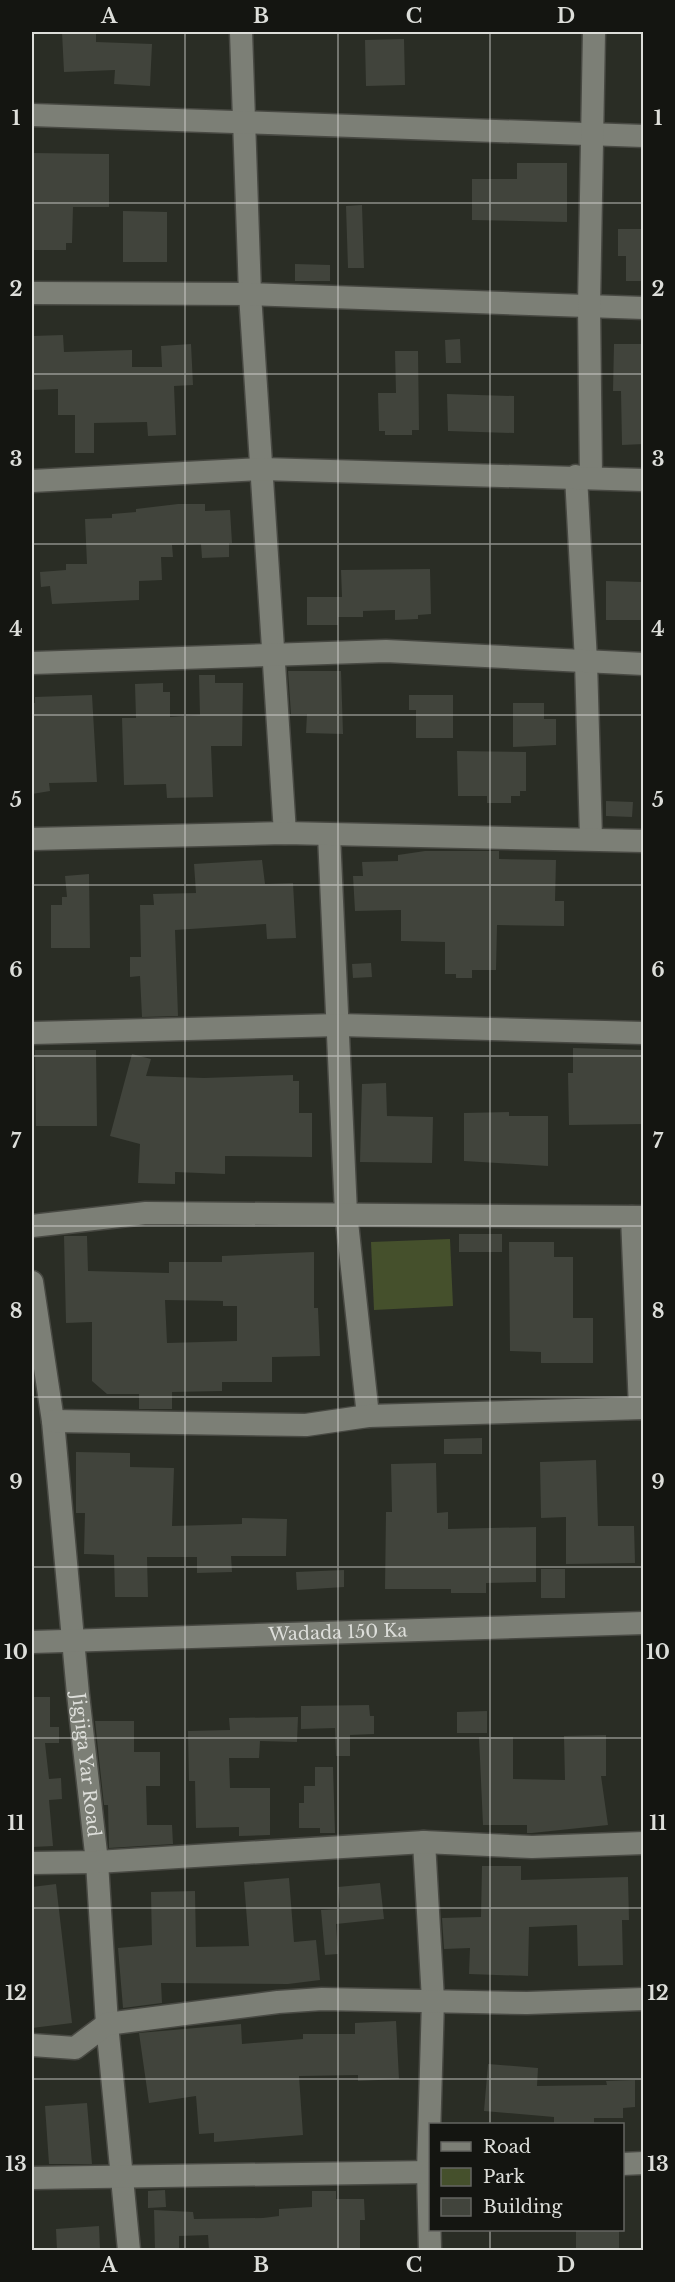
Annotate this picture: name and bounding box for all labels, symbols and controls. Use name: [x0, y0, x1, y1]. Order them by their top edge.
text: A: [100, 4, 118, 28]
text: B: [253, 4, 269, 28]
text: C: [406, 4, 422, 28]
text: D: [557, 4, 575, 28]
text: 1: [12, 106, 21, 130]
text: 1: [654, 106, 663, 130]
text: 2: [9, 277, 23, 301]
text: 2: [651, 277, 665, 301]
text: 3: [10, 447, 22, 471]
text: 3: [652, 447, 664, 471]
text: 4: [9, 617, 23, 641]
text: 4: [651, 617, 665, 641]
text: 5: [10, 788, 22, 812]
text: 5: [652, 788, 664, 812]
text: 6: [9, 958, 23, 982]
text: 6: [651, 958, 665, 982]
text: 7: [11, 1129, 22, 1153]
text: 7: [653, 1129, 664, 1153]
text: 8: [10, 1299, 22, 1323]
text: 8: [652, 1299, 664, 1323]
text: 9: [9, 1470, 23, 1494]
text: 9: [651, 1470, 665, 1494]
street label: Wadada 150 Ka: [267, 1619, 408, 1646]
text: 10: [4, 1640, 28, 1664]
text: 10: [646, 1640, 670, 1664]
street label: Jigjiga Yar Road: [67, 1690, 105, 1838]
text: 11: [7, 1811, 25, 1835]
text: 11: [649, 1811, 667, 1835]
text: 12: [5, 1981, 27, 2005]
text: 12: [647, 1981, 669, 2005]
legend: [429, 2123, 624, 2231]
text: Road: [483, 2136, 531, 2158]
text: 13: [5, 2152, 27, 2176]
text: 13: [647, 2152, 669, 2176]
text: Park: [483, 2166, 525, 2188]
text: Building: [483, 2196, 562, 2218]
text: A: [100, 2253, 118, 2277]
text: B: [253, 2253, 269, 2277]
text: C: [406, 2253, 422, 2277]
text: D: [557, 2253, 575, 2277]

